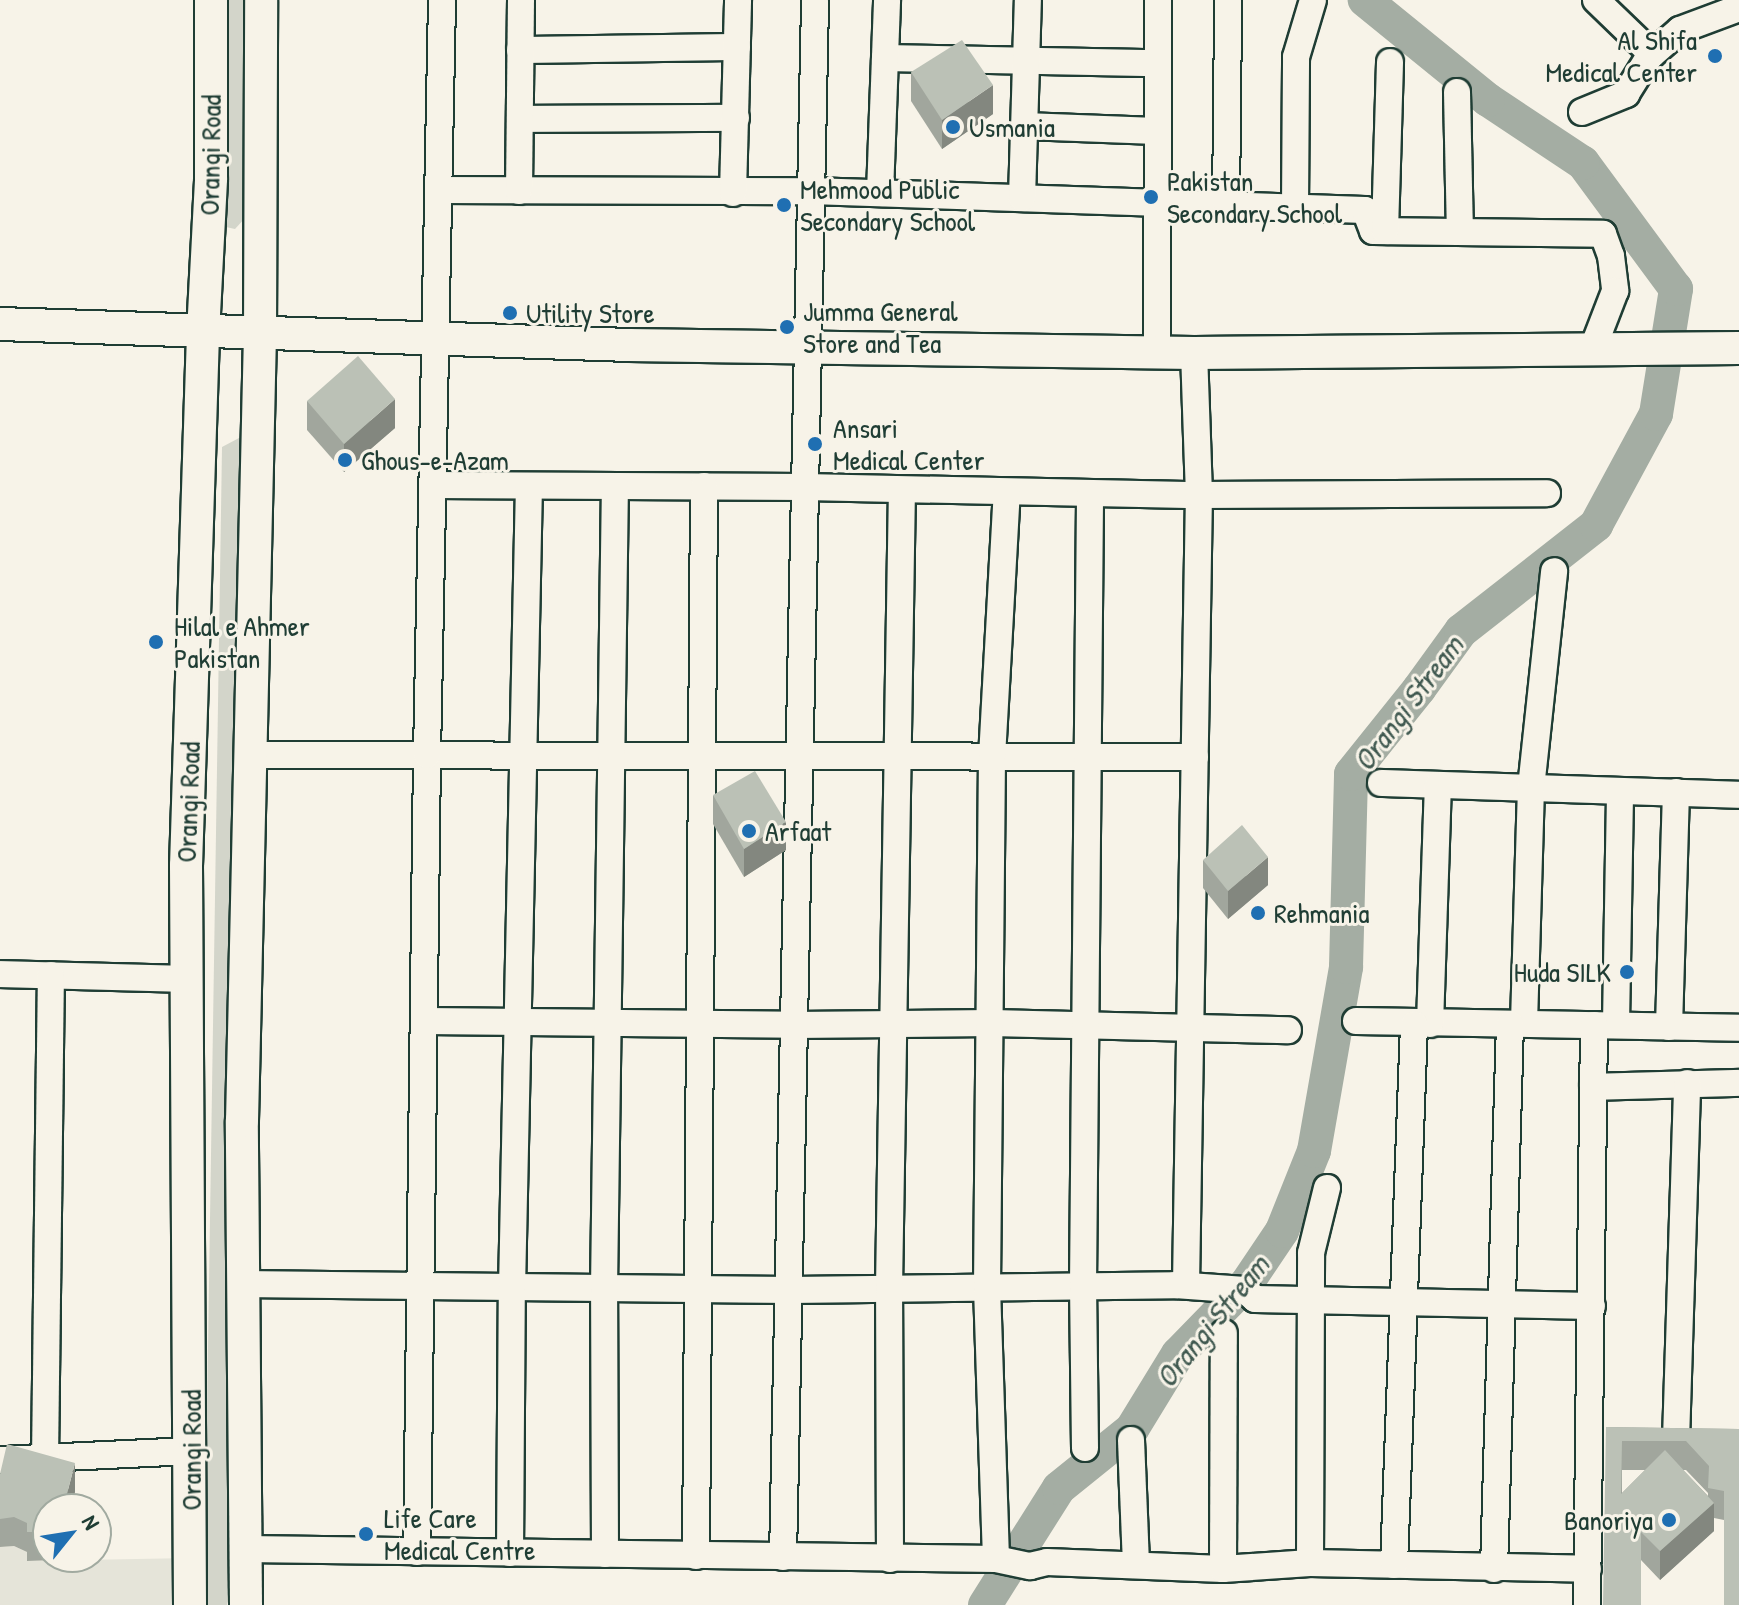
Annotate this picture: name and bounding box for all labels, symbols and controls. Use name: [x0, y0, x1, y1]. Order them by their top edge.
place label: Al Shifa Medical Center: [1546, 23, 1697, 89]
marker: Al Shifa Medical Center: [1704, 45, 1726, 67]
street label: Orangi Road: [192, 94, 228, 216]
place label: Usmania: [969, 110, 1055, 144]
marker: Usmania: [944, 118, 962, 136]
place label: Pakistan Secondary School: [1167, 164, 1342, 230]
place label: Mehmood Public Secondary School: [800, 172, 975, 238]
marker: Pakistan Secondary School: [1142, 188, 1160, 206]
marker: Mehmood Public Secondary School: [775, 196, 793, 214]
place label: Jumma General Store and Tea: [803, 294, 958, 360]
place label: Utility Store: [526, 296, 655, 330]
marker: Utility Store: [501, 304, 519, 322]
marker: Jumma General Store and Tea: [778, 318, 796, 336]
place label: Ansari Medical Center: [833, 411, 984, 477]
marker: Ansari Medical Center: [804, 433, 826, 455]
place label: Ghous-e-Azam: [361, 443, 509, 477]
marker: Ghous-e-Azam: [336, 451, 354, 469]
place label: Hilal e Ahmer Pakistan: [174, 609, 310, 675]
water label: Orangi Stream: [1345, 628, 1471, 778]
marker: Hilal e Ahmer Pakistan: [145, 631, 167, 653]
street label: Orangi Road: [169, 741, 207, 863]
place label: Arfaat: [765, 814, 831, 848]
marker: Arfaat: [740, 822, 758, 840]
place label: Rehmania: [1274, 896, 1370, 930]
marker: Rehmania: [1249, 904, 1267, 922]
place label: Huda SILK: [1514, 955, 1611, 989]
marker: Huda SILK: [1618, 963, 1636, 981]
water label: Orangi Stream: [1148, 1247, 1276, 1395]
street label: Orangi Road: [174, 1389, 208, 1511]
north arrow: [32, 1493, 112, 1573]
place label: Life Care Medical Centre: [384, 1501, 535, 1567]
place label: Banoriya: [1564, 1503, 1653, 1537]
text: N: [75, 1509, 107, 1535]
marker: Banoriya: [1660, 1511, 1678, 1529]
marker: Life Care Medical Centre: [355, 1523, 377, 1545]

